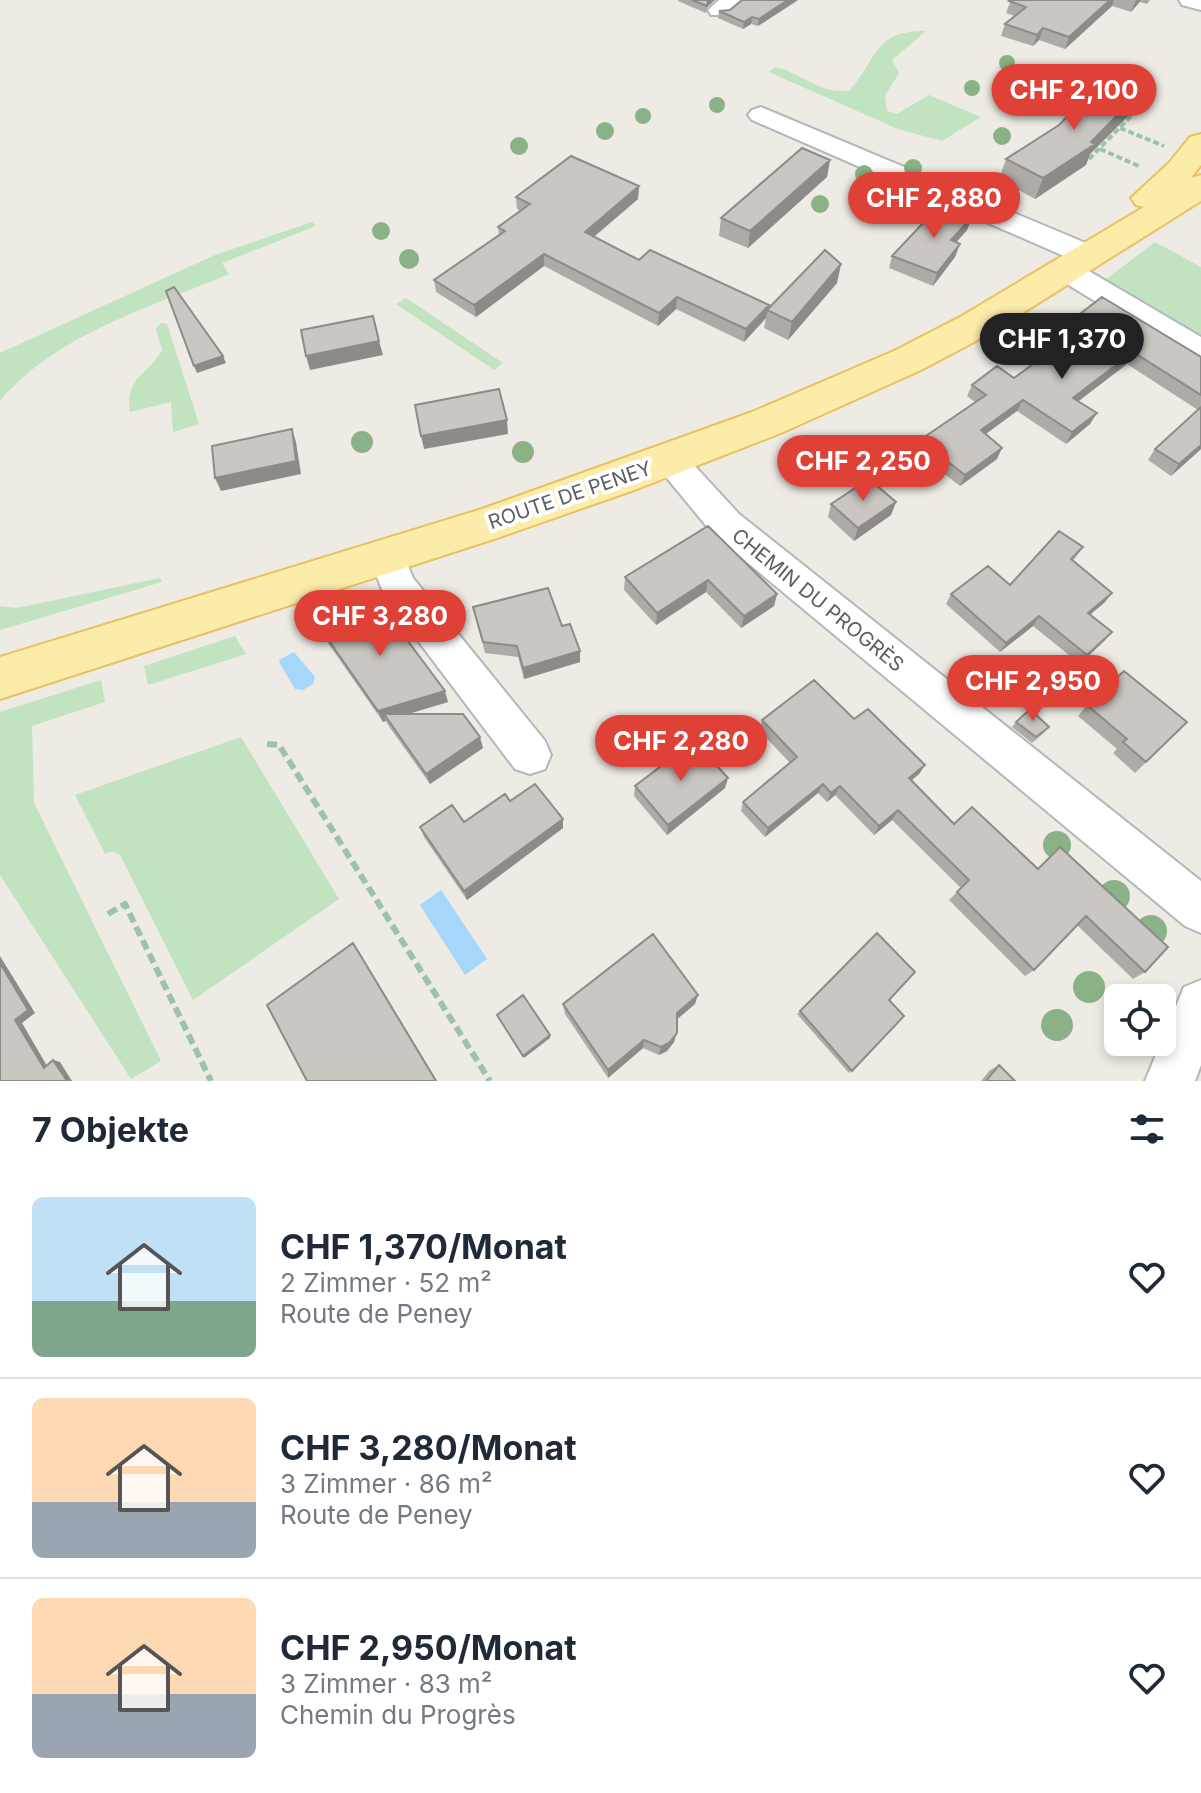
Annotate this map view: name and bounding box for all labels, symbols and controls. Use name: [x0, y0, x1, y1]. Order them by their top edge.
pin: CHF 2,100: [982, 64, 1166, 132]
text: CHF 2,100: [1009, 74, 1139, 105]
pin: CHF 2,880: [842, 172, 1026, 240]
text: CHF 2,880: [866, 182, 1002, 213]
pin: CHF 1,370: [970, 313, 1154, 381]
text: CHF 1,370: [998, 323, 1126, 354]
pin: CHF 2,250: [771, 435, 955, 503]
text: CHF 2,250: [795, 445, 931, 476]
street label: ROUTE DE PENEY: [485, 456, 655, 534]
street label: CHEMIN DU PROGRÈS: [727, 523, 909, 677]
pin: CHF 3,280: [288, 590, 472, 658]
text: CHF 3,280: [312, 600, 448, 631]
pin: CHF 2,950: [941, 655, 1125, 723]
text: CHF 2,950: [965, 665, 1101, 696]
pin: CHF 2,280: [589, 715, 773, 783]
text: CHF 2,280: [613, 725, 749, 756]
map controls: [1104, 984, 1176, 1056]
button: locate: [1104, 984, 1176, 1056]
icon: filters: [1125, 1107, 1169, 1151]
text: 7 Objekte: [32, 1109, 189, 1150]
text: CHF 1,370/Monat: [280, 1226, 567, 1267]
icon: home: [96, 1229, 192, 1325]
icon: heart: [1125, 1255, 1169, 1299]
text: 2 Zimmer · 52 m²: [280, 1267, 492, 1298]
text: Route de Peney: [280, 1298, 473, 1329]
text: CHF 3,280/Monat: [280, 1427, 577, 1468]
icon: home: [96, 1430, 192, 1526]
icon: heart: [1125, 1456, 1169, 1500]
text: 3 Zimmer · 86 m²: [280, 1468, 492, 1499]
text: Route de Peney: [280, 1499, 473, 1530]
text: CHF 2,950/Monat: [280, 1627, 577, 1668]
icon: home: [96, 1630, 192, 1726]
icon: heart: [1125, 1656, 1169, 1700]
text: 3 Zimmer · 83 m²: [280, 1668, 492, 1699]
text: Chemin du Progrès: [280, 1699, 516, 1730]

